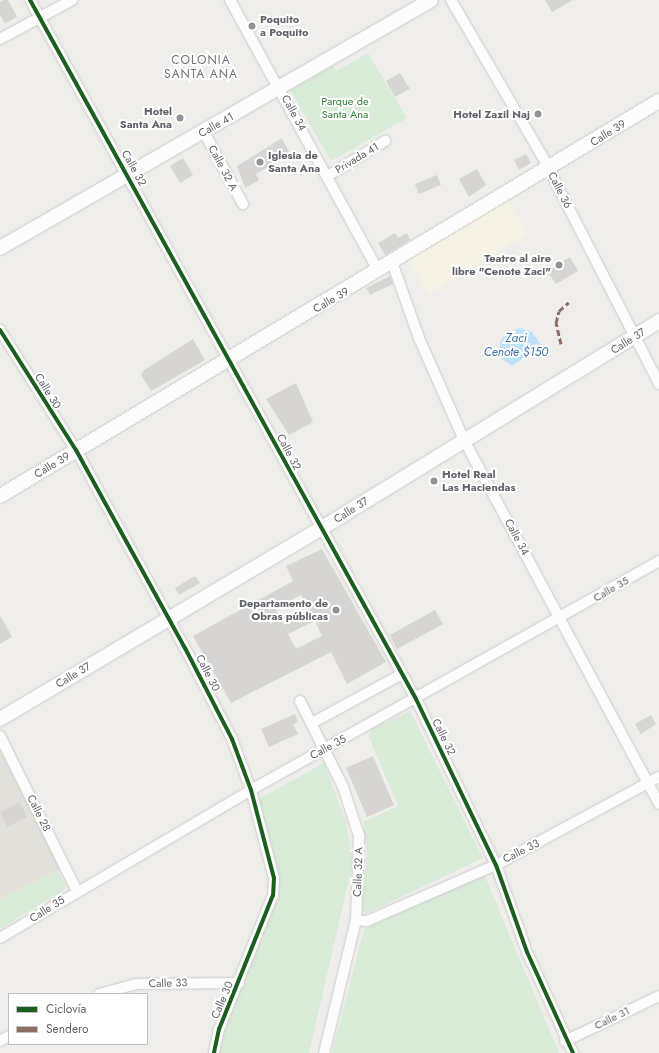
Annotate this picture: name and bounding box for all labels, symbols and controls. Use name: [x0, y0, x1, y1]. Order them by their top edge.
place label: Poquito a Poquito: [260, 13, 308, 39]
marker: Poquito a Poquito: [247, 21, 257, 31]
district label: COLONIA SANTA ANA: [164, 54, 238, 82]
street label: Calle 34: [279, 93, 309, 133]
park label: Parque de Santa Ana: [321, 95, 369, 121]
place label: Hotel Santa Ana: [120, 105, 172, 131]
place label: Hotel Zazil Naj: [453, 107, 530, 121]
marker: Hotel Zazil Naj: [533, 109, 543, 119]
street label: Calle 41: [196, 110, 236, 140]
marker: Hotel Santa Ana: [175, 113, 185, 123]
street label: Calle 39: [588, 117, 628, 149]
street label: Privada 41: [333, 140, 381, 176]
street label: Calle 32 A: [206, 143, 240, 193]
street label: Calle 32: [119, 148, 149, 188]
place label: Iglesia de Santa Ana: [268, 149, 320, 175]
marker: Iglesia de Santa Ana: [255, 157, 265, 167]
street label: Calle 36: [545, 170, 575, 210]
place label: Teatro al aire libre "Cenote Zaci": [452, 252, 551, 278]
marker: Teatro al aire libre "Cenote Zaci": [554, 260, 564, 270]
street label: Calle 39: [311, 284, 351, 316]
street label: Calle 37: [608, 325, 648, 357]
water label: Zaci Cenote $150: [484, 332, 548, 360]
street label: Calle 30: [32, 371, 64, 411]
street label: Calle 32: [274, 432, 304, 472]
street label: Calle 39: [32, 449, 72, 481]
place label: Hotel Real Las Haciendas: [442, 468, 515, 494]
marker: Hotel Real Las Haciendas: [429, 476, 439, 486]
street label: Calle 37: [331, 494, 371, 526]
street label: Calle 34: [502, 517, 532, 557]
street label: Calle 35: [591, 574, 631, 604]
place label: Departamento de Obras públicas: [239, 597, 328, 623]
marker: Departamento de Obras públicas: [331, 605, 341, 615]
street label: Calle 30: [193, 652, 223, 694]
street label: Calle 37: [53, 659, 93, 691]
street label: Calle 32: [429, 717, 459, 757]
street label: Calle 35: [308, 732, 348, 762]
street label: Calle 28: [24, 793, 54, 833]
street label: Calle 33: [501, 836, 541, 866]
street label: Calle 32 A: [351, 847, 365, 897]
street label: Calle 35: [27, 893, 67, 925]
street label: Calle 33: [148, 976, 188, 990]
street label: Calle 30: [208, 979, 236, 1021]
legend: [8, 993, 148, 1045]
text: Ciclovía: [46, 1000, 86, 1018]
street label: Calle 31: [592, 1004, 632, 1032]
text: Sendero: [46, 1020, 89, 1038]

